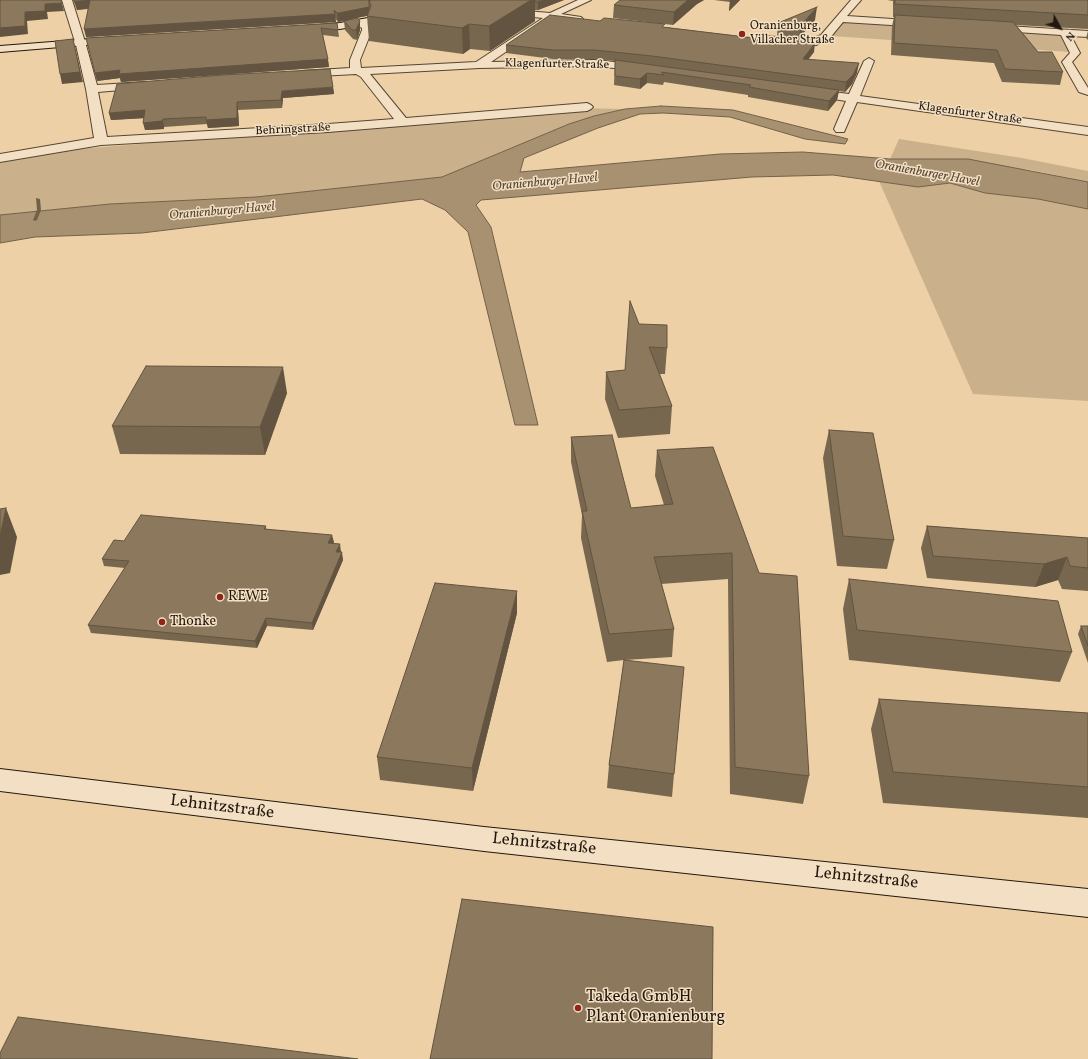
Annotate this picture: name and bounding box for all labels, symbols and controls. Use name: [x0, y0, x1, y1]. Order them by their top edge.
north arrow: [1040, 8, 1080, 48]
place label: Oranienburg, Villacher Straße: [750, 20, 834, 48]
text: N: [1061, 28, 1078, 44]
marker: Oranienburg, Villacher Straße: [737, 29, 747, 39]
street label: Klagenfurter Straße: [505, 57, 609, 73]
street label: Klagenfurter Straße: [917, 100, 1023, 128]
street label: Behringstraße: [255, 121, 331, 139]
water label: Oranienburger Havel: [874, 157, 980, 191]
water label: Oranienburger Havel: [492, 171, 598, 195]
water label: Oranienburger Havel: [169, 200, 275, 224]
place label: REWE: [228, 589, 268, 605]
marker: REWE: [215, 592, 225, 602]
place label: Thonke: [170, 614, 216, 630]
marker: Thonke: [157, 617, 167, 627]
street label: Lehnitzstraße: [169, 792, 275, 824]
street label: Lehnitzstraße: [491, 829, 597, 861]
street label: Lehnitzstraße: [813, 863, 919, 895]
place label: Takeda GmbH Plant Oranienburg: [586, 988, 725, 1028]
marker: Takeda GmbH Plant Oranienburg: [573, 1003, 583, 1013]

